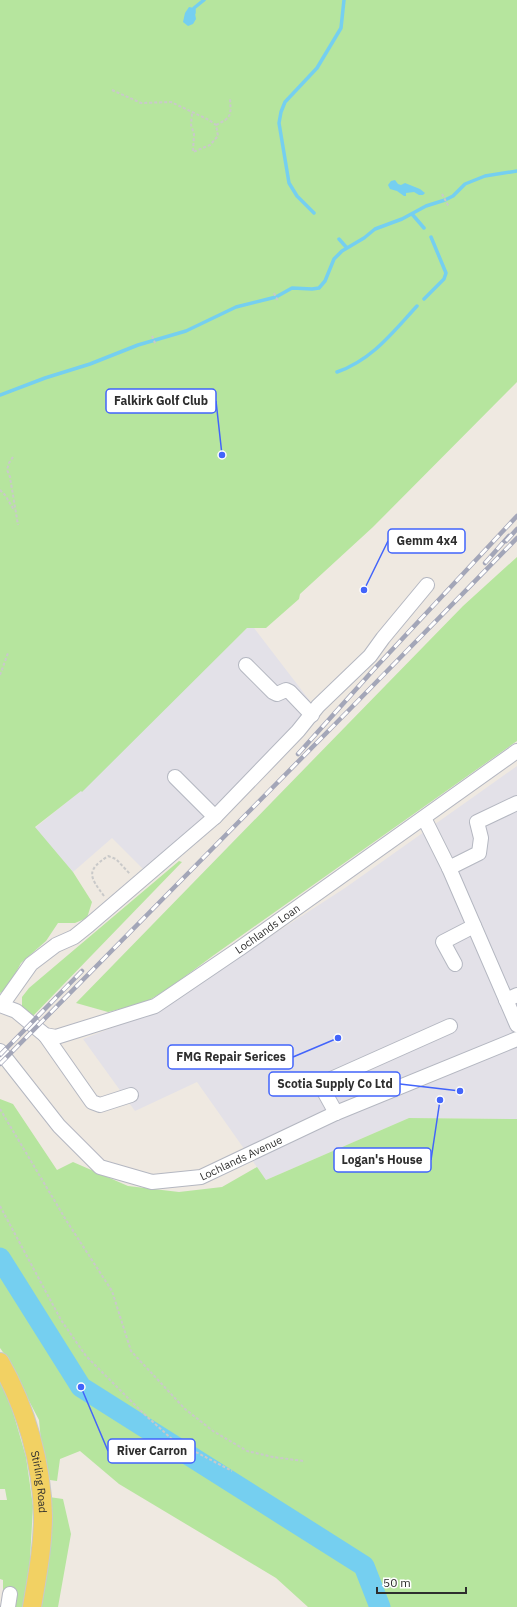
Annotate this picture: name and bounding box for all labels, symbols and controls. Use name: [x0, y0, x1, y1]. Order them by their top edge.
callout: Falkirk Golf Club: [106, 389, 216, 413]
text: Falkirk Golf Club: [114, 393, 208, 408]
callout: Gemm 4x4: [388, 529, 465, 553]
text: Gemm 4x4: [397, 533, 457, 548]
street label: Lochlands Loan: [232, 901, 303, 957]
callout: FMG Repair Serices: [168, 1045, 293, 1069]
text: FMG Repair Serices: [176, 1049, 286, 1064]
callout: Scotia Supply Co Ltd: [269, 1072, 400, 1096]
text: Scotia Supply Co Ltd: [277, 1076, 393, 1091]
street label: Lochlands Avenue: [197, 1133, 284, 1184]
callout: Logan's House: [334, 1148, 431, 1172]
text: Logan's House: [342, 1152, 423, 1167]
callout: River Carron: [108, 1439, 195, 1463]
text: River Carron: [117, 1443, 187, 1458]
street label: Stirling Road: [28, 1449, 50, 1513]
scale bar: [377, 1569, 466, 1595]
text: 50 m: [383, 1575, 411, 1590]

